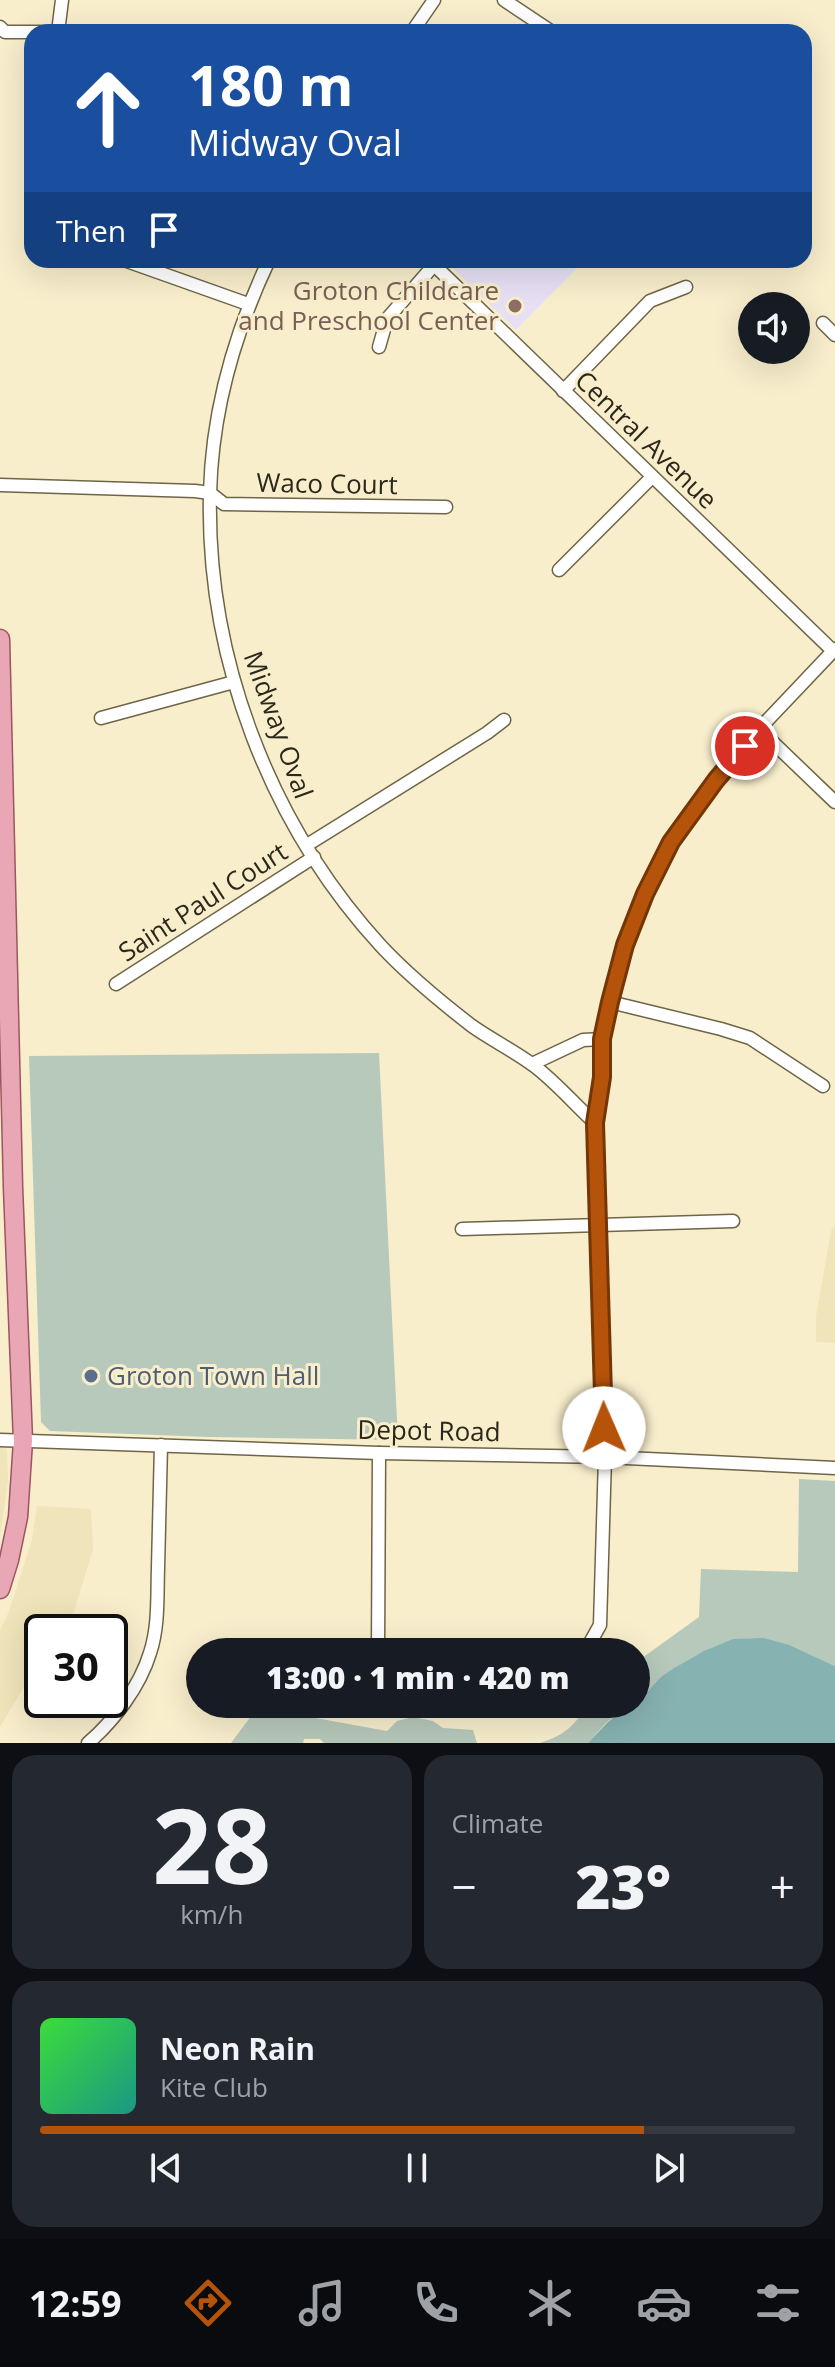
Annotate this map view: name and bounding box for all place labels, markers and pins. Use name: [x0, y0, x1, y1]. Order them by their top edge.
place label: Groton Childcare and Preschool Center: [238, 272, 499, 338]
marker: Groton Childcare and Preschool Center: [506, 297, 524, 315]
pin: [711, 712, 779, 780]
place label: Groton Town Hall: [107, 1357, 319, 1393]
marker: Groton Town Hall: [82, 1367, 100, 1385]

